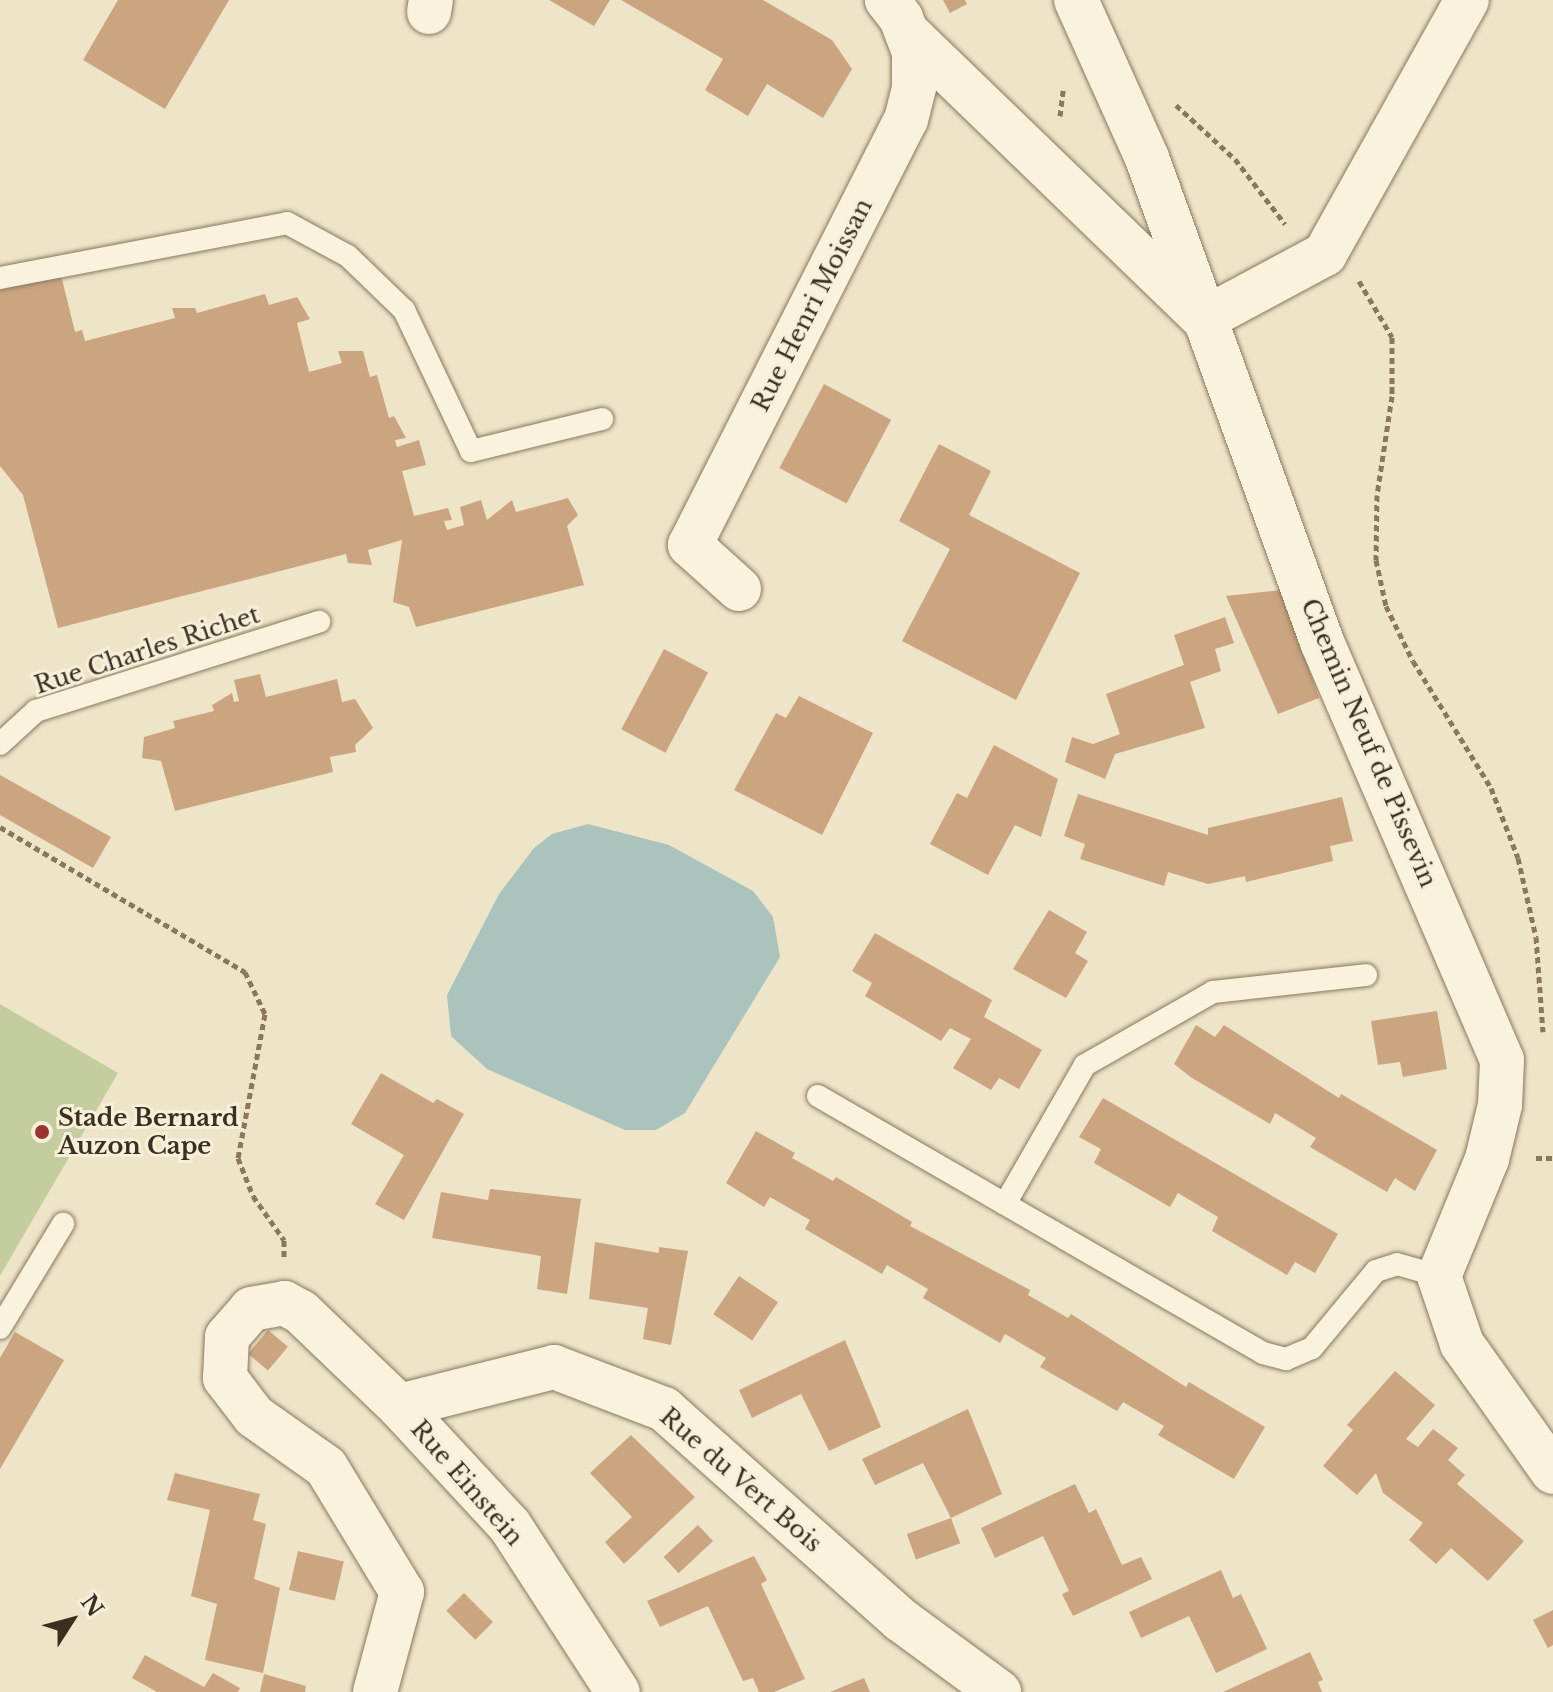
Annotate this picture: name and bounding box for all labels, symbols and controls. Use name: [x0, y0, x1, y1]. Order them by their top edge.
street label: Rue Henri Moissan: [746, 194, 878, 416]
street label: Chemin Neuf de Pissevin: [1295, 594, 1443, 892]
street label: Rue Charles Richet: [31, 600, 263, 700]
place label: Stade Bernard Auzon Cape: [58, 1104, 239, 1160]
marker: Stade Bernard Auzon Cape: [33, 1123, 51, 1141]
street label: Rue du Vert Bois: [654, 1402, 828, 1558]
street label: Rue Einstein: [405, 1415, 529, 1551]
north arrow: [32, 1580, 112, 1660]
text: N: [75, 1589, 109, 1622]

